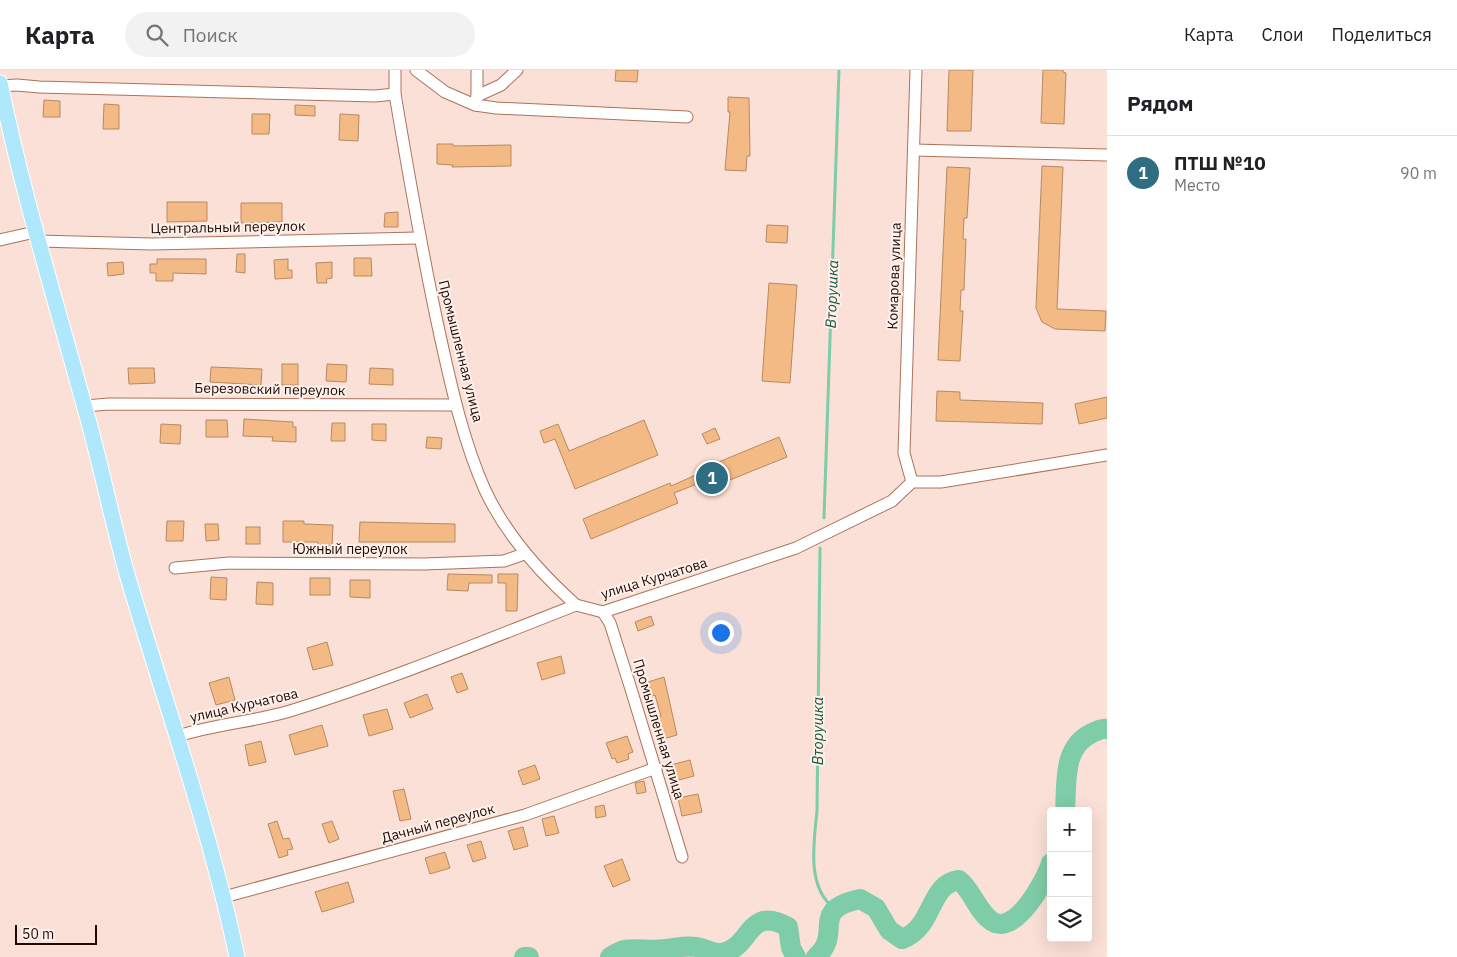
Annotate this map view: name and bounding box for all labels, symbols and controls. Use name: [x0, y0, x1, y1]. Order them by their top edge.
search box: [125, 12, 475, 57]
text: Карта: [25, 19, 95, 51]
icon: search: [143, 21, 171, 49]
text: Поиск: [183, 23, 238, 47]
text: Карта: [1184, 23, 1234, 46]
text: Слои: [1262, 23, 1304, 46]
text: Поделиться: [1332, 23, 1432, 46]
text: Рядом: [1127, 89, 1194, 117]
text: ПТШ №10: [1174, 151, 1266, 175]
text: 1: [1138, 163, 1148, 183]
text: 90 m: [1400, 163, 1437, 183]
text: Место: [1174, 175, 1220, 195]
street label: Центральный переулок: [150, 217, 306, 237]
street label: Комарова улица: [883, 222, 905, 330]
water label: Вторушка: [821, 259, 842, 329]
street label: Промышленная улица: [435, 278, 487, 424]
street label: Березовский переулок: [194, 379, 346, 399]
pin: 1: [696, 459, 728, 497]
street label: Южный переулок: [292, 540, 408, 558]
street label: улица Курчатова: [599, 553, 710, 603]
your location: [708, 620, 734, 646]
street label: Промышленная улица: [629, 657, 689, 802]
street label: улица Курчатова: [188, 684, 300, 726]
water label: Вторушка: [808, 696, 827, 765]
street label: Дачный переулок: [379, 799, 497, 847]
map controls: [1047, 807, 1092, 942]
button: +: [1047, 807, 1092, 852]
button: −: [1047, 852, 1092, 897]
button: layers: [1047, 897, 1092, 942]
scale bar: [15, 922, 98, 945]
text: 50 m: [22, 925, 54, 943]

